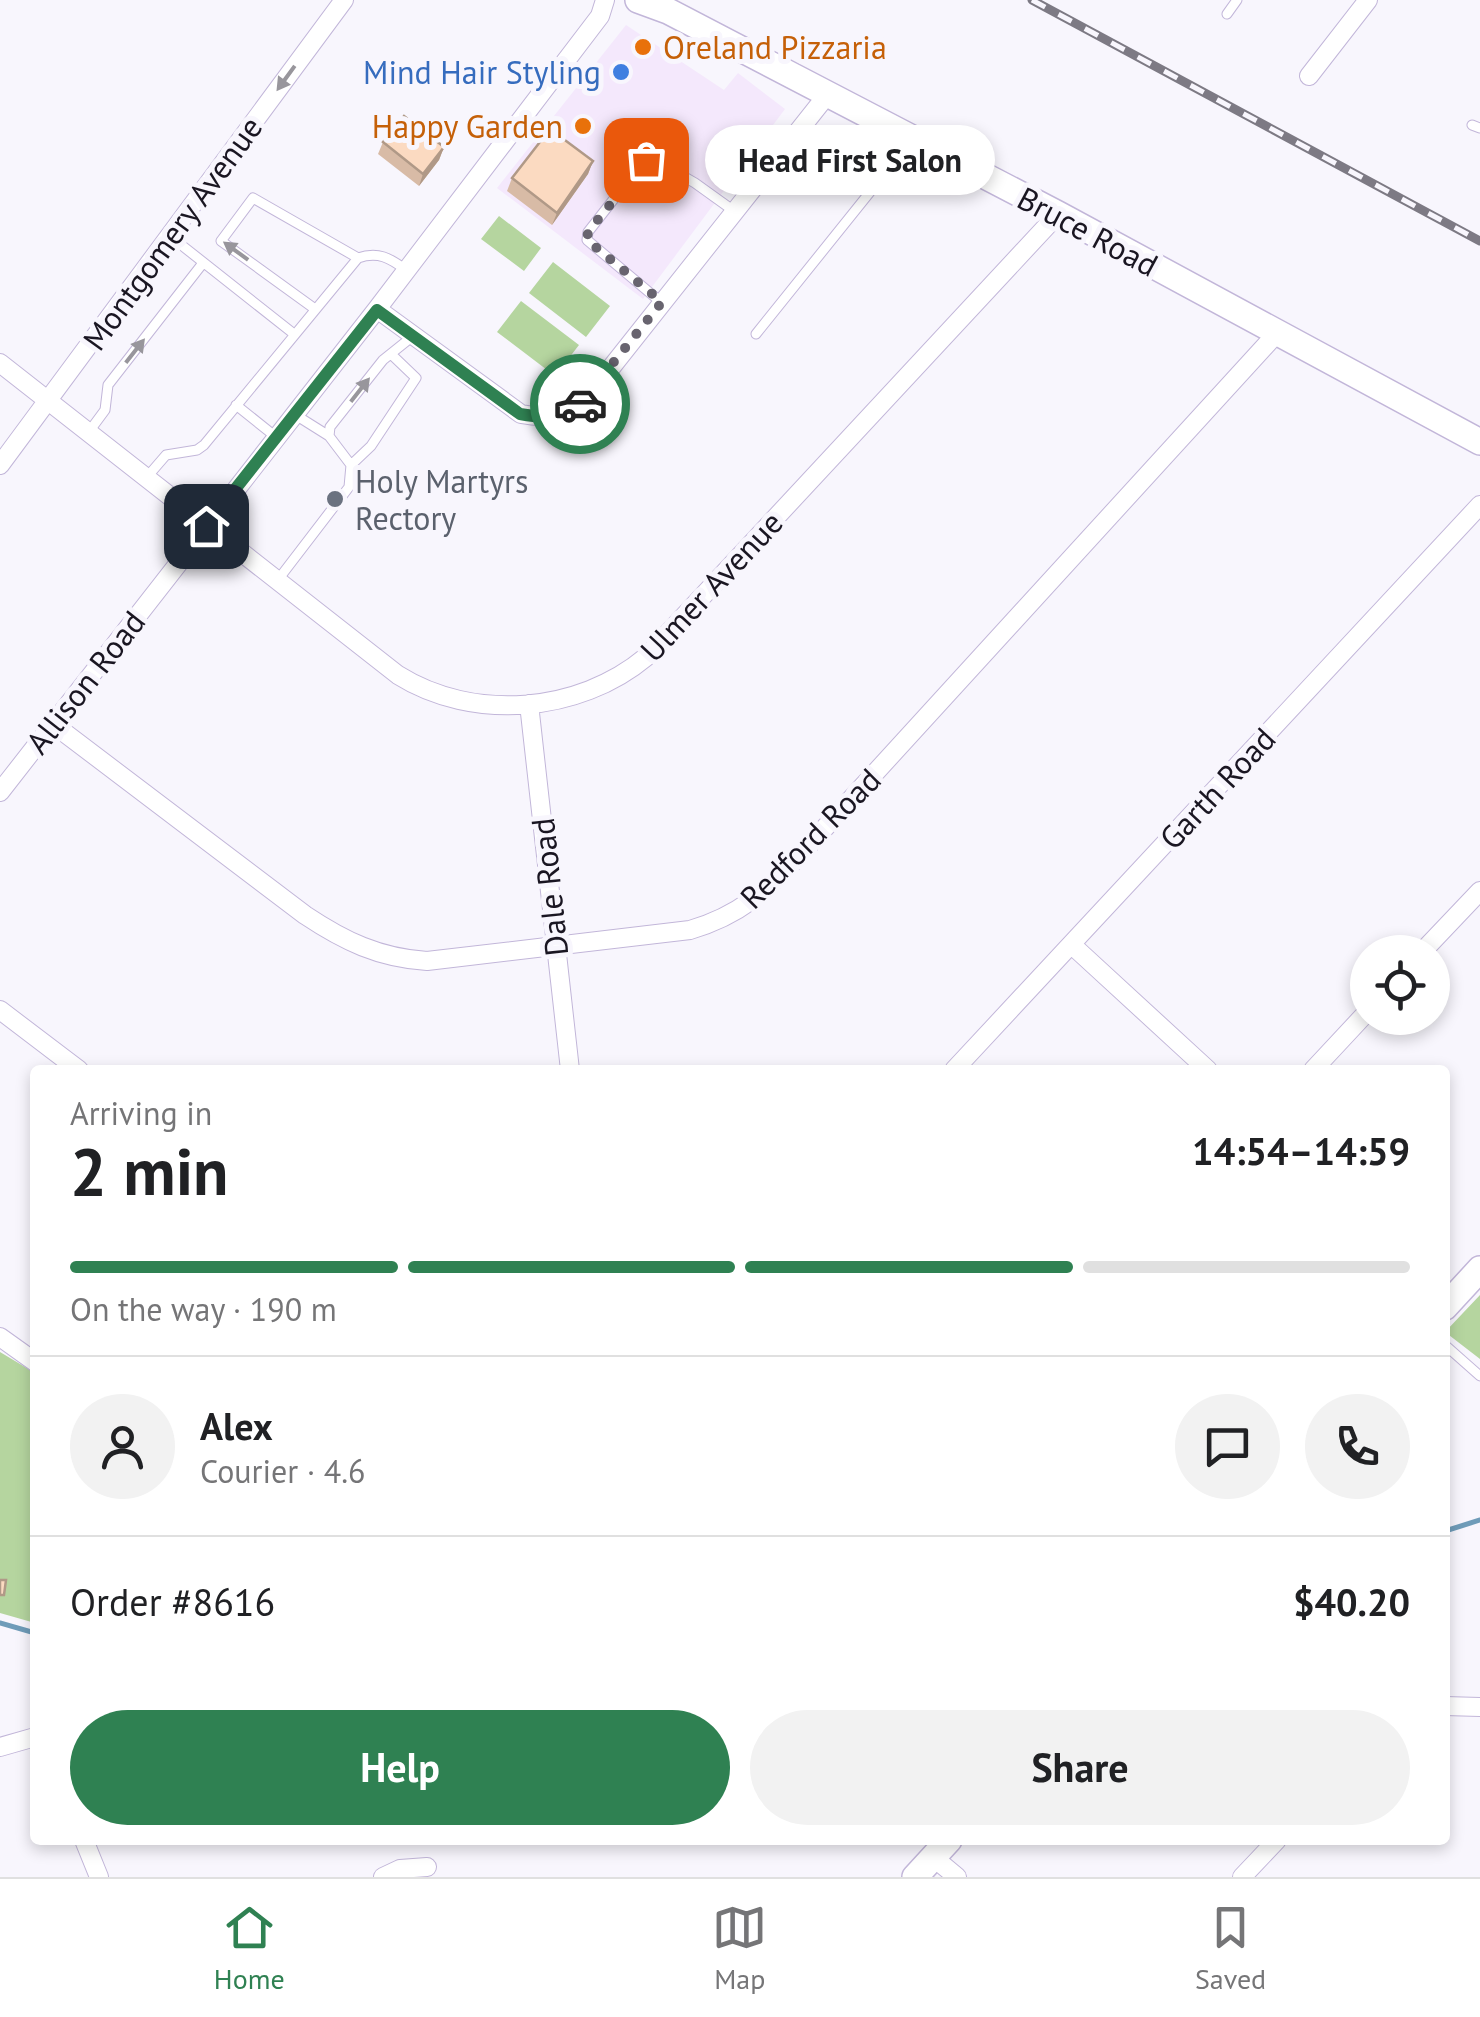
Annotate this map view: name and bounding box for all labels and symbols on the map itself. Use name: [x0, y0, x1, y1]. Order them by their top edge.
place label: Oreland Pizzaria: [663, 26, 887, 68]
marker: Oreland Pizzaria: [632, 36, 654, 58]
place label: Mind Hair Styling: [363, 51, 601, 93]
marker: Mind Hair Styling: [610, 61, 632, 83]
one-way arrow: [277, 65, 297, 92]
place label: Happy Garden: [372, 105, 563, 147]
street label: Montgomery Avenue: [73, 108, 271, 358]
marker: Happy Garden: [572, 115, 594, 137]
pin: [604, 118, 689, 203]
callout: Head First Salon: [706, 125, 996, 195]
street label: Bruce Road: [1011, 177, 1165, 285]
one-way arrow: [223, 242, 249, 262]
one-way arrow: [124, 338, 144, 364]
courier: [530, 354, 630, 454]
one-way arrow: [349, 377, 370, 402]
place label: Holy Martyrs Rectory: [355, 460, 528, 539]
pin: [164, 484, 249, 569]
marker: Holy Martyrs Rectory: [324, 488, 346, 510]
street label: Ulmer Avenue: [631, 502, 791, 670]
street label: Allison Road: [16, 602, 154, 762]
street label: Garth Road: [1150, 718, 1284, 858]
street label: Redford Road: [731, 759, 889, 917]
street label: Dale Road: [521, 816, 577, 958]

